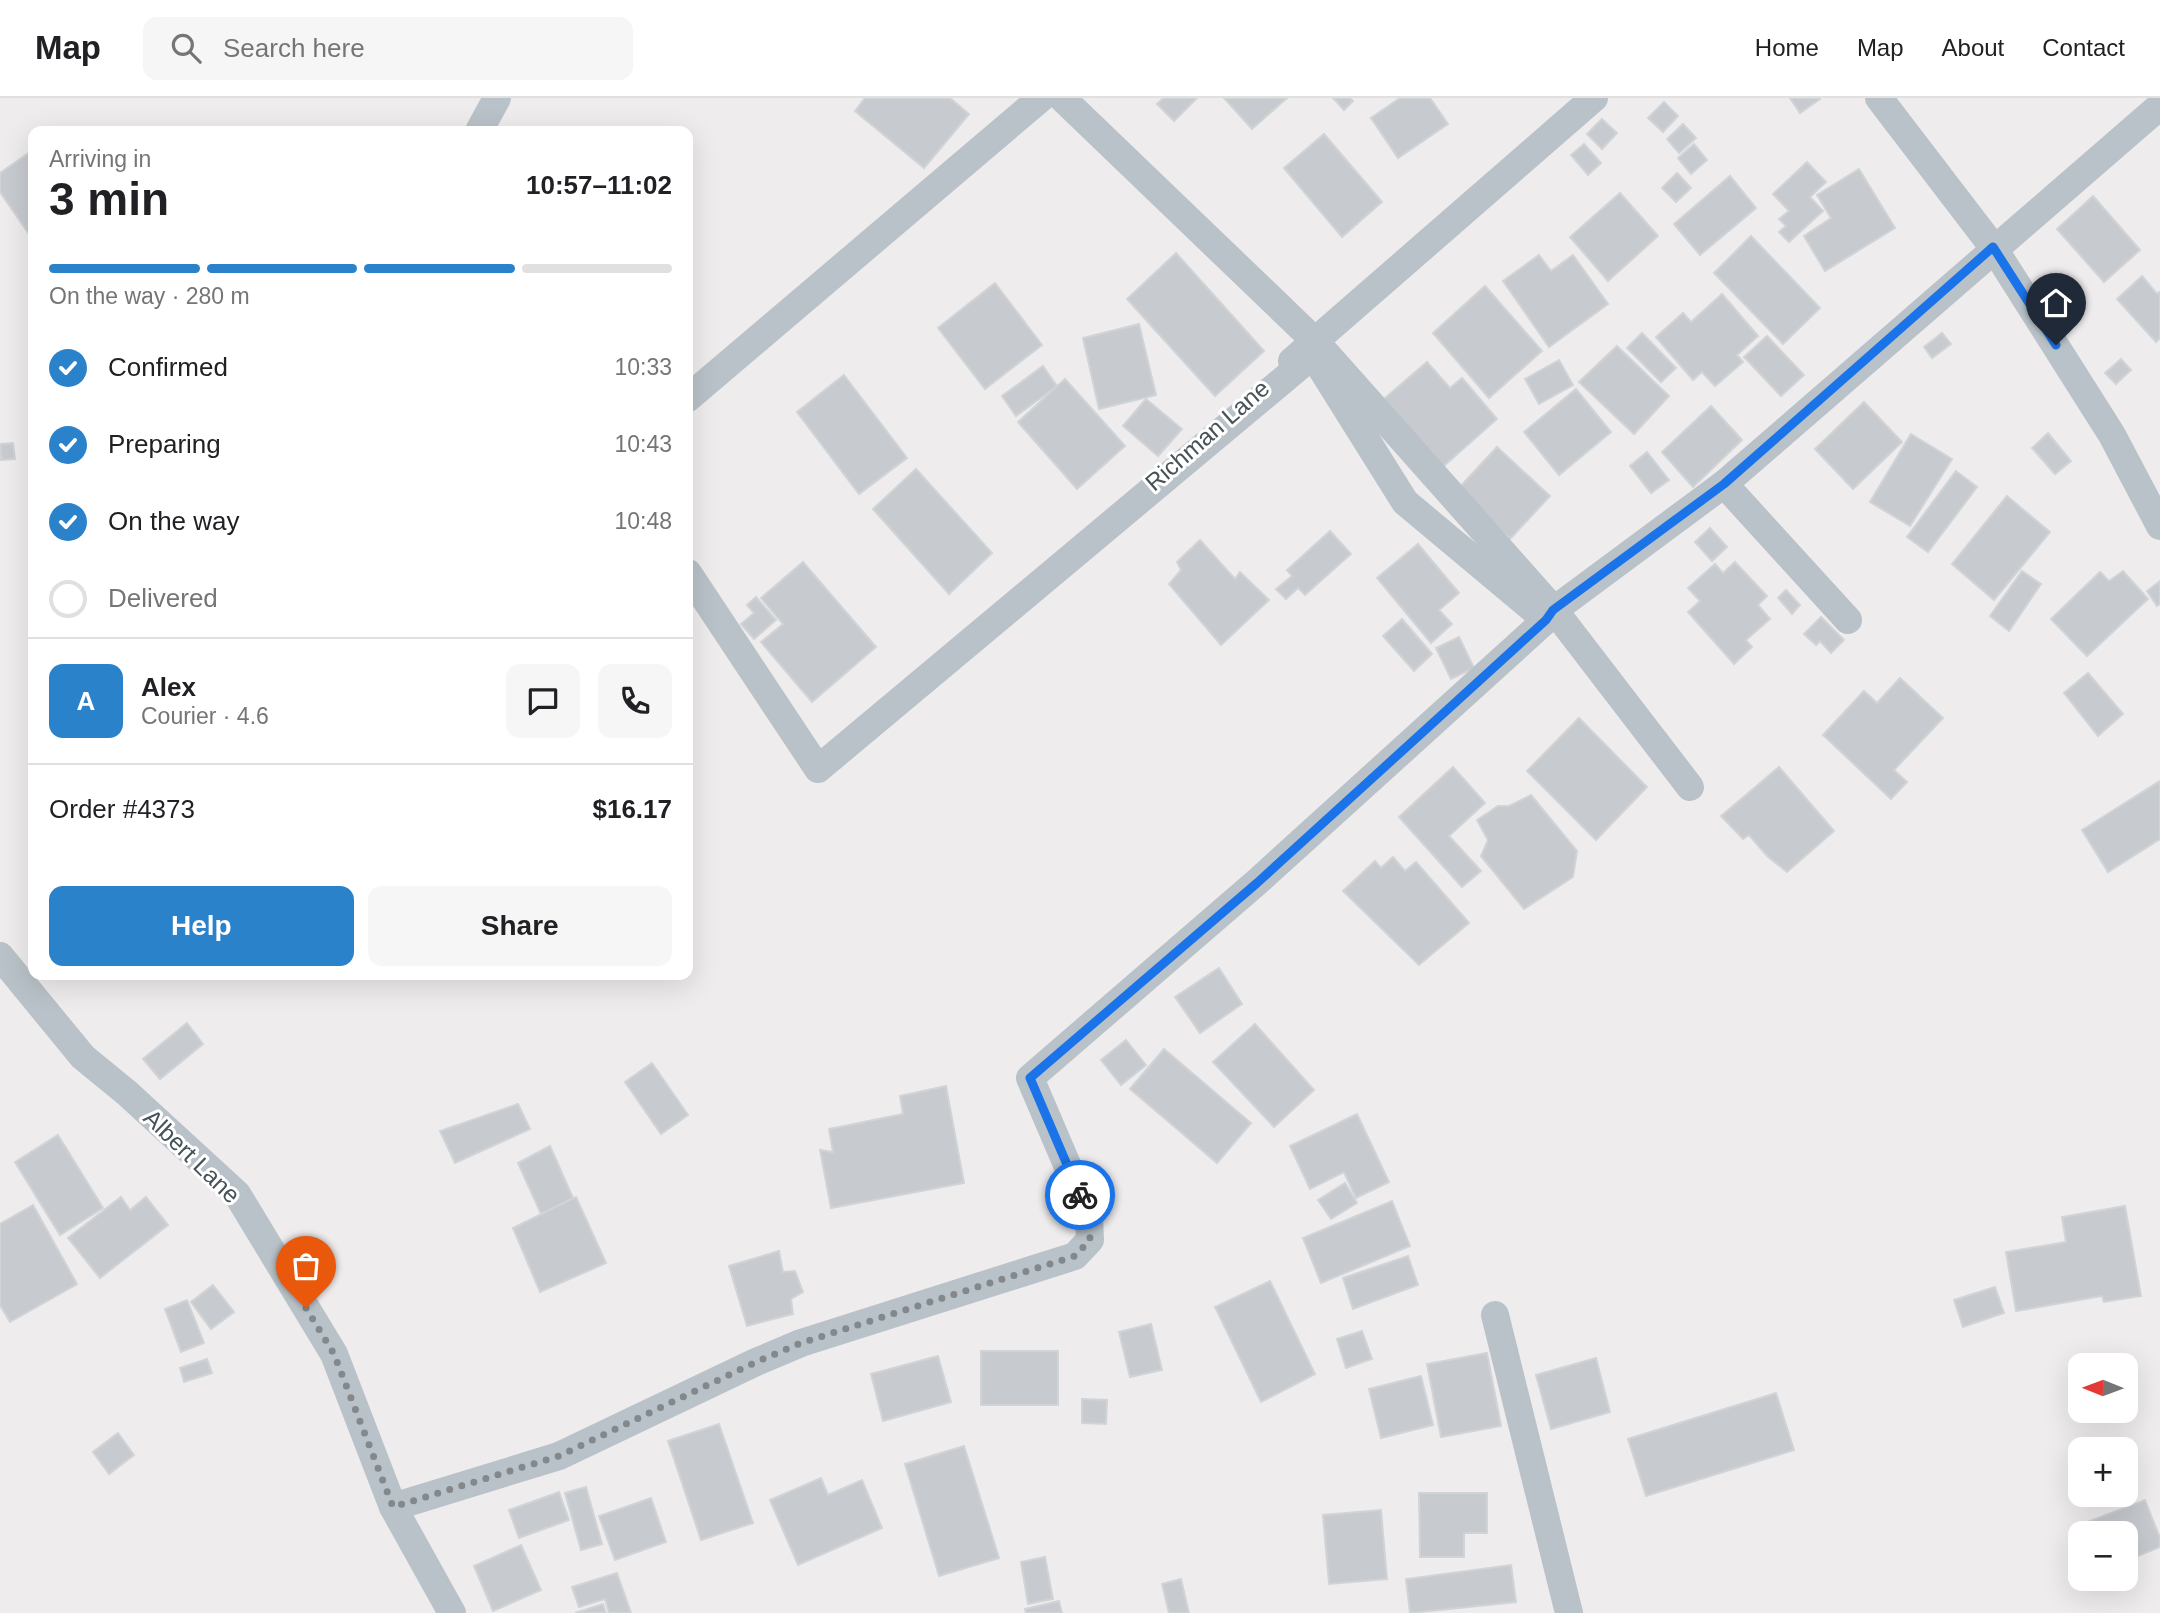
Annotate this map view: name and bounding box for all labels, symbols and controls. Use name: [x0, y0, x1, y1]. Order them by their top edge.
search box: [143, 17, 633, 80]
text: Map: [35, 29, 101, 66]
icon: search: [167, 29, 205, 67]
text: Search here: [223, 33, 365, 63]
text: Home: [1755, 34, 1819, 61]
text: Map: [1857, 34, 1904, 61]
text: About: [1942, 34, 2004, 61]
text: Contact: [2042, 34, 2125, 61]
text: Arriving in: [49, 146, 151, 172]
text: 10:57–11:02: [526, 170, 672, 200]
text: 3 min: [49, 173, 169, 225]
pin: [2026, 273, 2086, 345]
text: On the way · 280 m: [49, 283, 250, 309]
icon: home: [2037, 284, 2075, 322]
icon: check: [49, 349, 87, 387]
text: Confirmed: [108, 352, 228, 382]
text: 10:33: [614, 354, 672, 380]
street label: Richman Lane: [1140, 374, 1274, 496]
icon: check: [49, 426, 87, 464]
text: Preparing: [108, 429, 221, 459]
text: 10:43: [614, 431, 672, 457]
icon: check: [49, 503, 87, 541]
text: On the way: [108, 506, 240, 536]
text: 10:48: [614, 508, 672, 534]
text: Delivered: [108, 583, 218, 613]
button: chat: [506, 664, 580, 738]
button: phone: [598, 664, 672, 738]
text: Alex: [141, 672, 196, 702]
text: A: [77, 686, 95, 716]
text: Courier · 4.6: [141, 703, 269, 729]
text: Order #4373: [49, 794, 195, 824]
text: $16.17: [592, 794, 672, 824]
button: Help: [49, 886, 354, 966]
button: Share: [368, 886, 672, 966]
street label: Albert Lane: [138, 1104, 246, 1208]
courier: [1045, 1160, 1115, 1230]
icon: bike: [1061, 1176, 1099, 1214]
pin: [276, 1236, 336, 1308]
icon: bag: [287, 1247, 325, 1285]
north arrow: [2068, 1353, 2138, 1423]
map controls: [2068, 1353, 2138, 1591]
button: +: [2068, 1437, 2138, 1507]
button: −: [2068, 1521, 2138, 1591]

